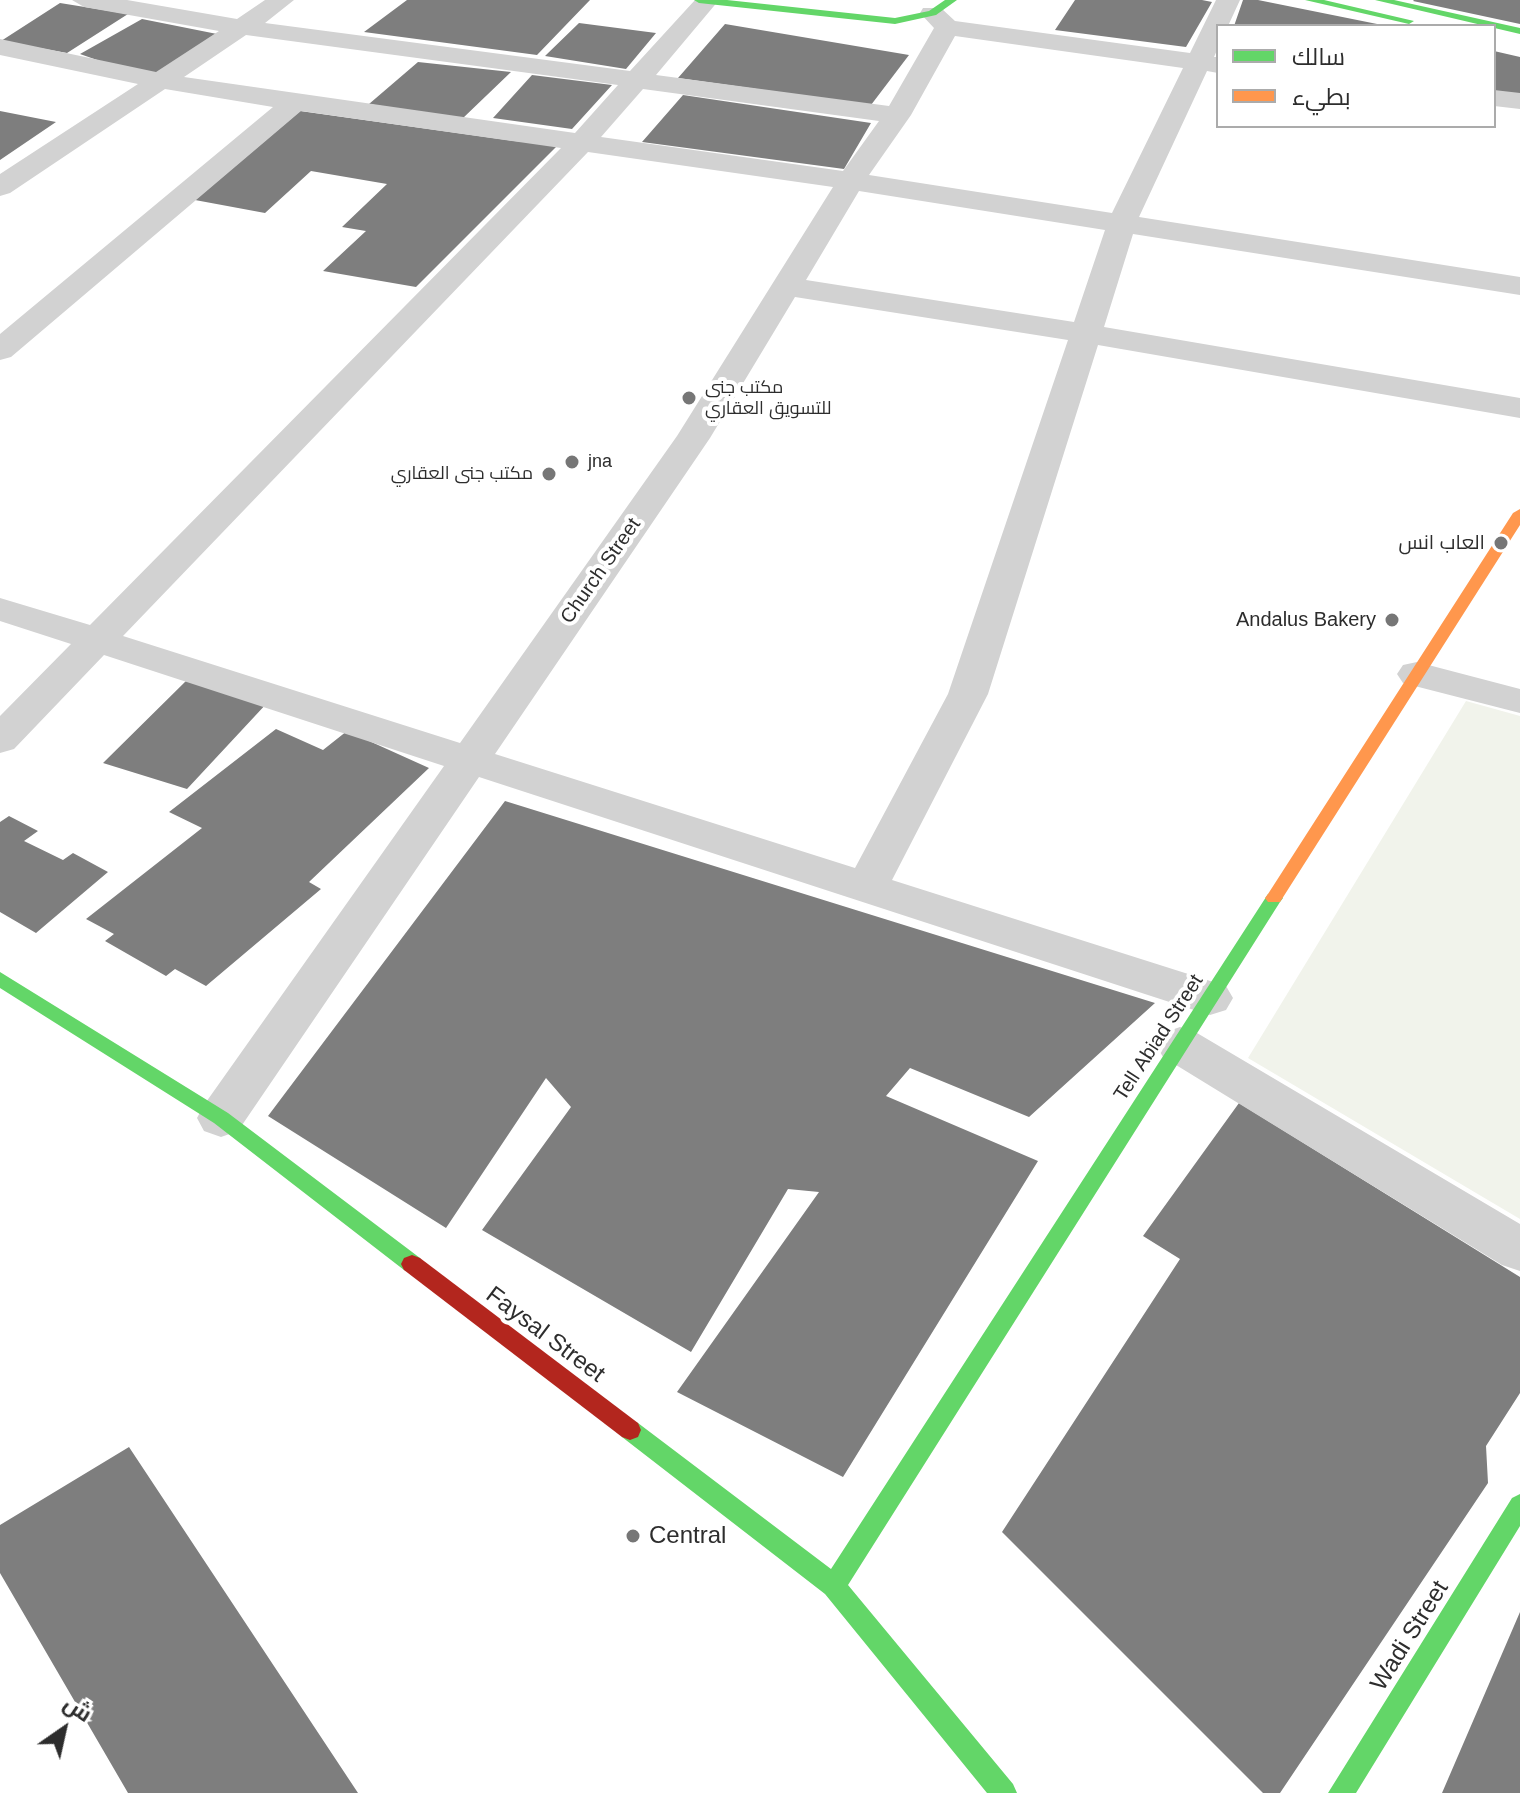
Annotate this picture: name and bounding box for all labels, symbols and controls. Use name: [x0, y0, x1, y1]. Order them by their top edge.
legend: [1216, 24, 1496, 128]
text: سالك: [1292, 43, 1345, 70]
text: بطيء: [1292, 83, 1351, 110]
place label: مكتب جنى للتسويق العقاري: [705, 377, 831, 420]
marker: مكتب جنى للتسويق العقاري: [680, 389, 698, 407]
place label: jna: [588, 451, 612, 473]
marker: jna: [563, 453, 581, 471]
place label: مكتب جنى العقاري: [391, 463, 533, 485]
marker: مكتب جنى العقاري: [540, 465, 558, 483]
street label: Church Street: [556, 514, 646, 628]
place label: العاب انس: [1398, 531, 1485, 555]
marker: العاب انس: [1492, 534, 1510, 552]
place label: Andalus Bakery: [1236, 608, 1376, 632]
marker: Andalus Bakery: [1383, 611, 1401, 629]
street label: Tell Abiad Street: [1109, 970, 1209, 1106]
street label: Faysal Street: [480, 1281, 610, 1389]
place label: Central: [649, 1522, 726, 1550]
marker: Central: [624, 1527, 642, 1545]
street label: Wadi Street: [1365, 1576, 1455, 1696]
north arrow: [24, 1689, 104, 1769]
text: ش: [59, 1690, 96, 1727]

